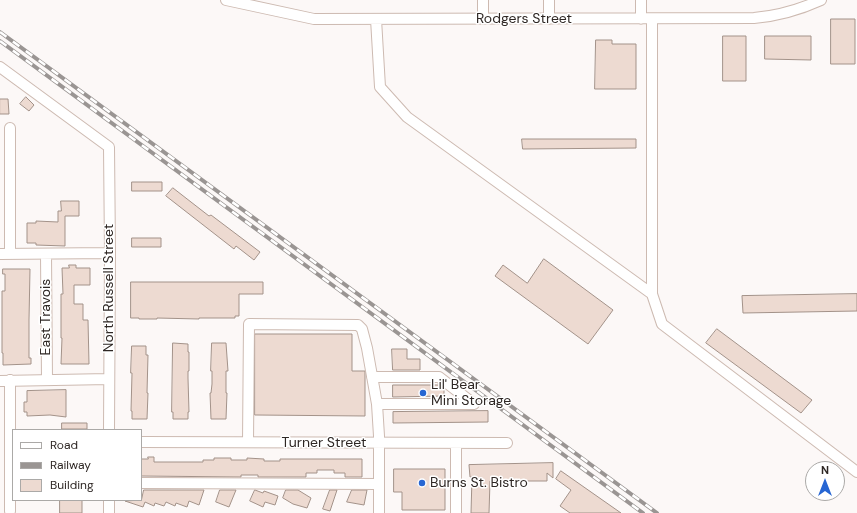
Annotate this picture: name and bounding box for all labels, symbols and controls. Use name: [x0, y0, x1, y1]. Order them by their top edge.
street label: Rodgers Street: [476, 11, 572, 27]
street label: North Russell Street: [101, 224, 117, 352]
street label: East Travois: [38, 279, 54, 355]
place label: Lil' Bear Mini Storage: [431, 377, 511, 410]
marker: Lil' Bear Mini Storage: [418, 388, 428, 398]
legend: [12, 429, 142, 501]
street label: Turner Street: [282, 435, 366, 451]
text: Road: [50, 437, 78, 453]
text: Railway: [50, 457, 91, 473]
north arrow: [805, 461, 845, 501]
text: N: [821, 463, 829, 477]
place label: Burns St. Bistro: [430, 475, 528, 491]
text: Building: [50, 477, 94, 493]
marker: Burns St. Bistro: [417, 478, 427, 488]

